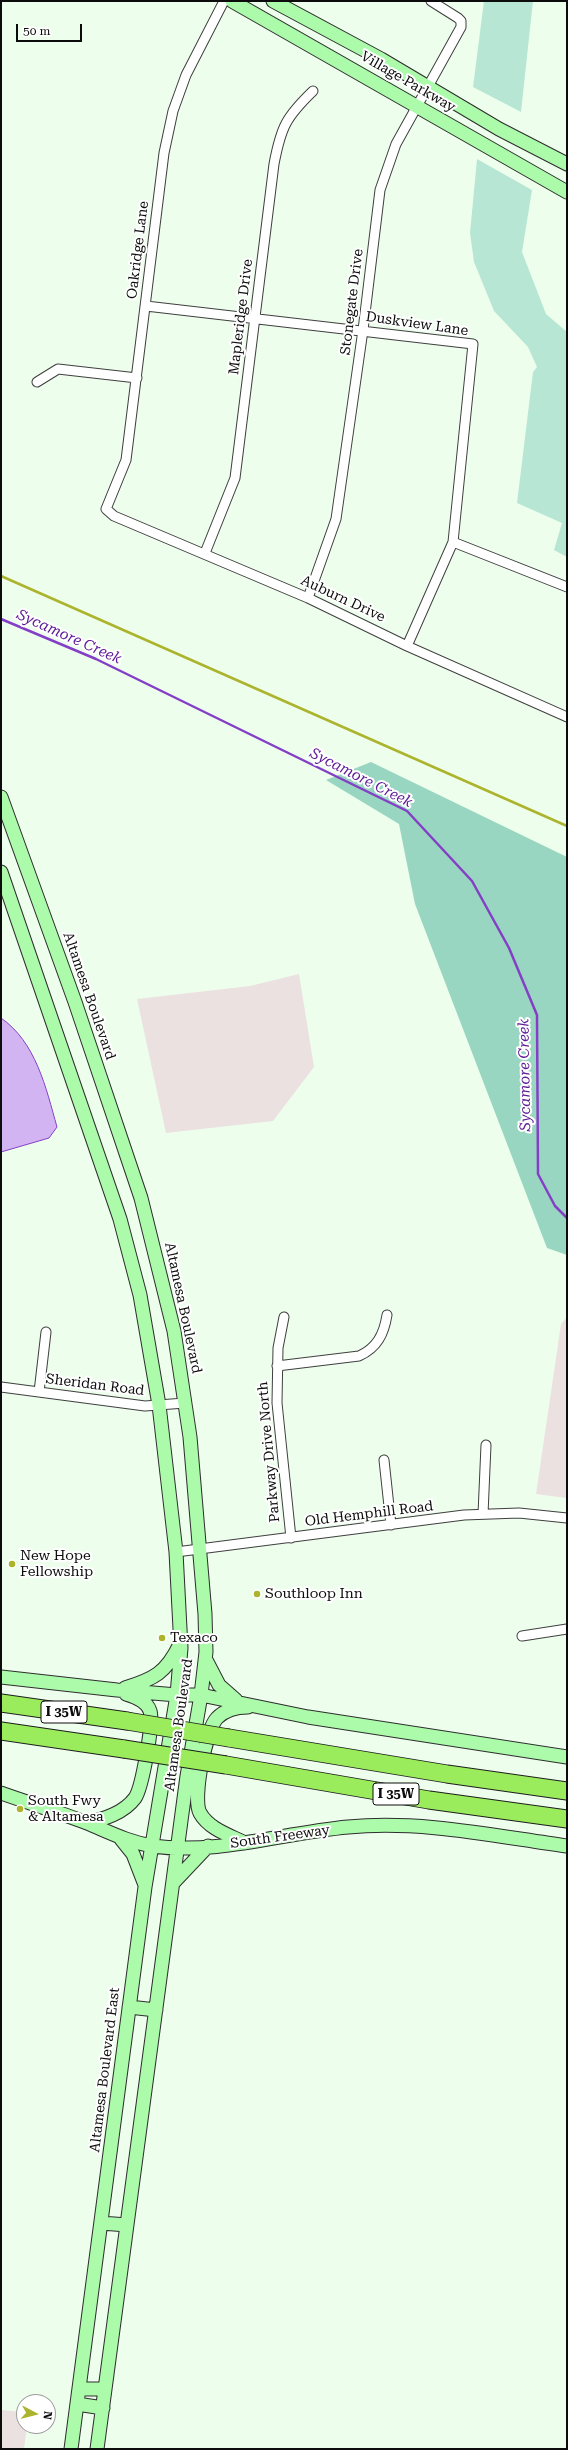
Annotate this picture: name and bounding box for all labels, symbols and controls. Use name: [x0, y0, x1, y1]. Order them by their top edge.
scale bar: [18, 16, 84, 42]
text: 50 m: [23, 24, 50, 38]
street label: Village Parkway: [358, 48, 458, 116]
street label: Oakridge Lane: [124, 200, 152, 300]
street label: Stonegate Drive: [337, 248, 367, 356]
street label: Mapleridge Drive: [226, 258, 256, 376]
street label: Duskview Lane: [365, 308, 469, 340]
street label: Auburn Drive: [298, 572, 388, 626]
water label: Sycamore Creek: [14, 606, 124, 668]
water label: Sycamore Creek: [307, 744, 415, 812]
street label: Altamesa Boulevard: [59, 930, 119, 1062]
water label: Sycamore Creek: [515, 1019, 535, 1131]
street label: Altamesa Boulevard: [161, 1241, 205, 1375]
street label: Sheridan Road: [45, 1371, 145, 1399]
street label: Parkway Drive North: [254, 1381, 284, 1523]
street label: Old Hemphill Road: [304, 1498, 434, 1530]
place label: New Hope Fellowship: [20, 1548, 93, 1580]
marker: New Hope Fellowship: [7, 1559, 17, 1569]
place label: Southloop Inn: [265, 1586, 363, 1602]
marker: Southloop Inn: [252, 1589, 262, 1599]
place label: Texaco: [170, 1630, 218, 1646]
marker: Texaco: [157, 1633, 167, 1643]
street label: Altamesa Boulevard: [161, 1658, 197, 1792]
road number: I 35W: [41, 1701, 87, 1723]
road number: I 35W: [373, 1783, 419, 1805]
place label: South Fwy & Altamesa: [28, 1793, 104, 1826]
marker: South Fwy & Altamesa: [15, 1804, 25, 1814]
street label: South Freeway: [229, 1822, 331, 1852]
street label: Altamesa Boulevard East: [87, 1987, 123, 2153]
north arrow: [16, 2394, 56, 2434]
text: N: [40, 2410, 54, 2420]

